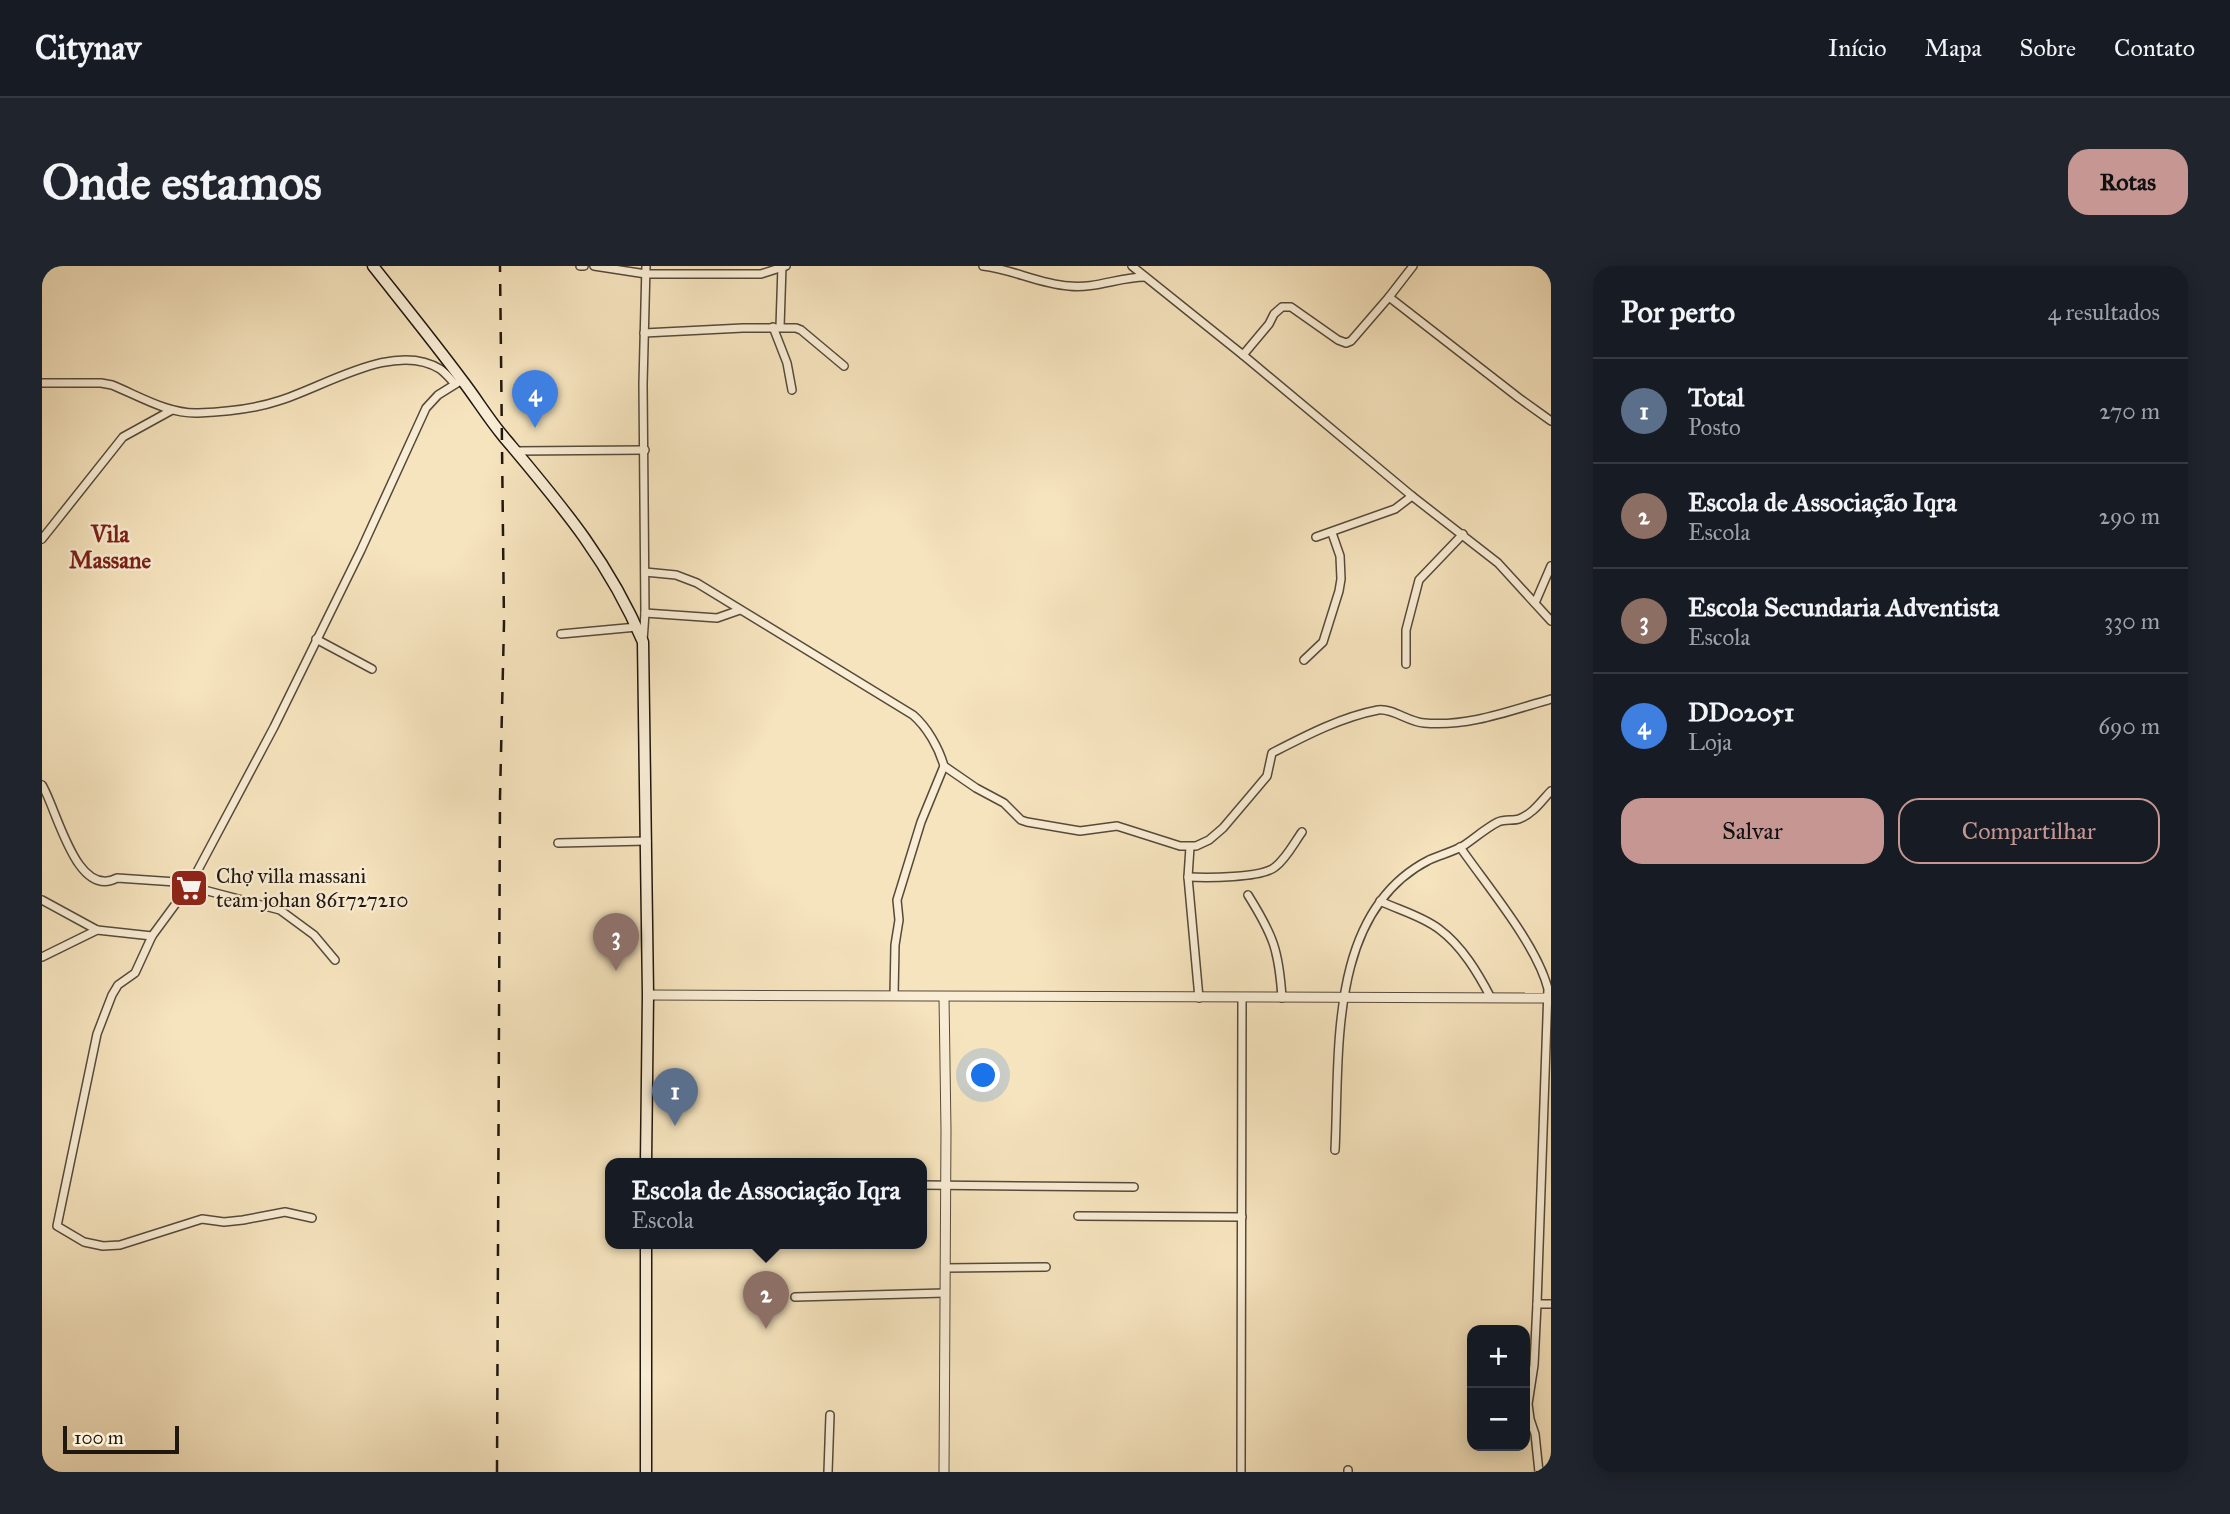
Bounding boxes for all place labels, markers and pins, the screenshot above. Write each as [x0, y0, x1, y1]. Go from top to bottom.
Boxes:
pin: 4 [512, 370, 558, 428]
place label: Chợ villa massani team johan 861727210 [216, 863, 409, 913]
supermarket icon: Chợ villa massani team johan 861727210 [168, 867, 210, 909]
pin: 3 [593, 913, 639, 971]
pin: 1 [652, 1068, 698, 1126]
pin: 2 [743, 1271, 789, 1329]

